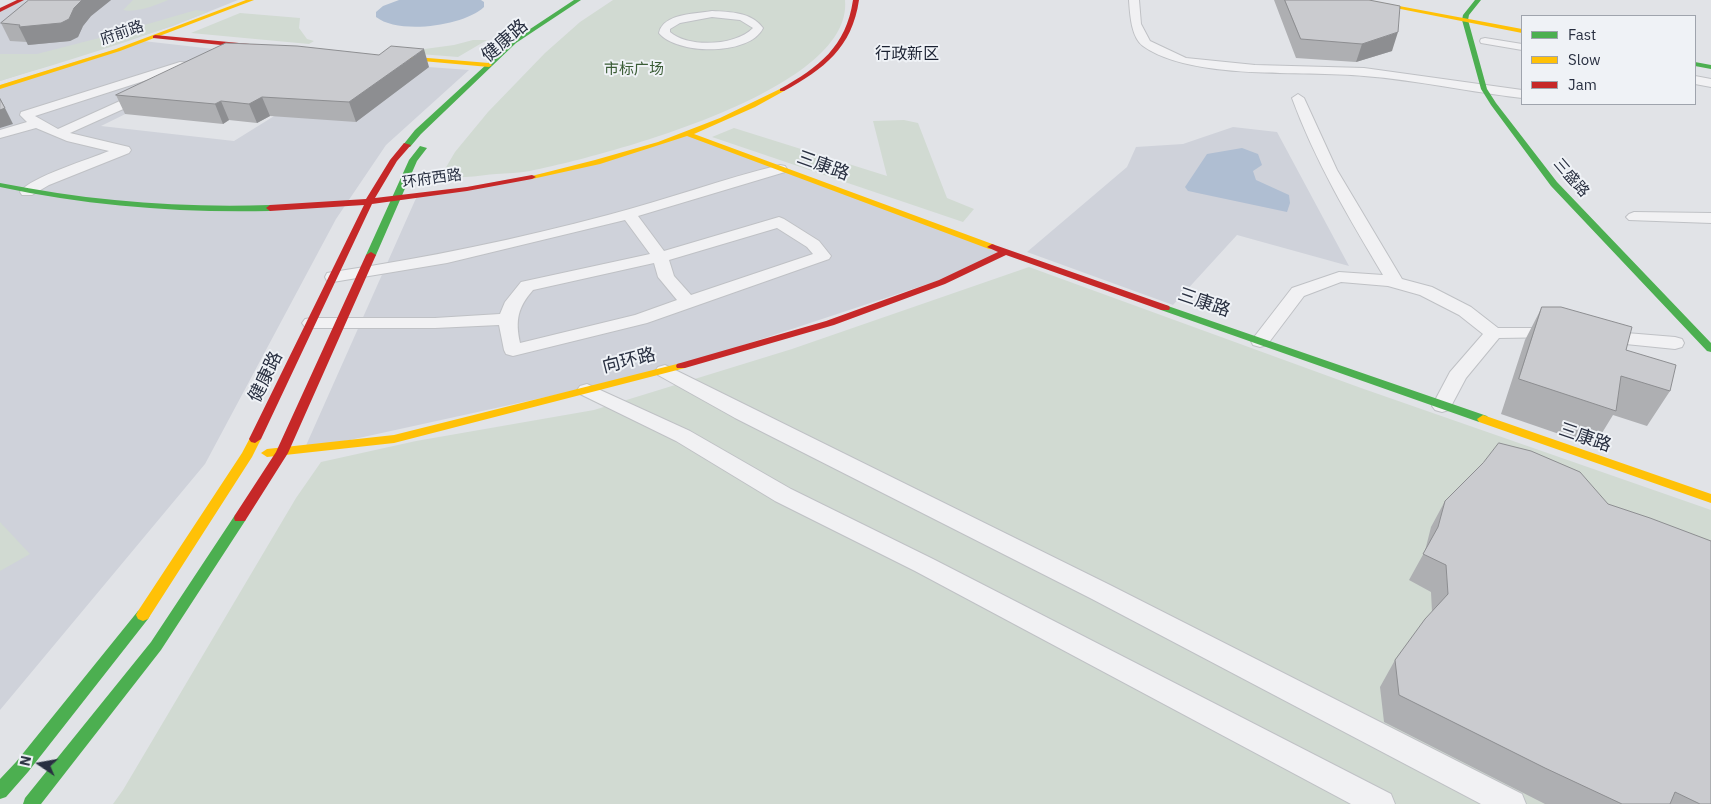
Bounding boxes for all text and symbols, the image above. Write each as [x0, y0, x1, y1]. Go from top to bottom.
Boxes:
street label: 健康路 [478, 15, 532, 67]
legend [1521, 15, 1696, 105]
street label: 府前路 [98, 17, 146, 49]
text: Fast [1568, 25, 1596, 44]
district label: 行政新区 [875, 44, 939, 64]
text: Slow [1568, 50, 1601, 69]
park label: 市标广场 [604, 61, 664, 79]
text: Jam [1568, 75, 1597, 94]
street label: 三康路 [794, 147, 852, 185]
street label: 三盛路 [1549, 155, 1593, 201]
street label: 环府西路 [401, 166, 463, 192]
street label: 三康路 [1175, 284, 1233, 322]
street label: 向环路 [600, 344, 658, 378]
street label: 健康路 [244, 348, 288, 406]
street label: 三康路 [1556, 419, 1614, 457]
north arrow [15, 739, 65, 789]
text: N [15, 754, 35, 768]

